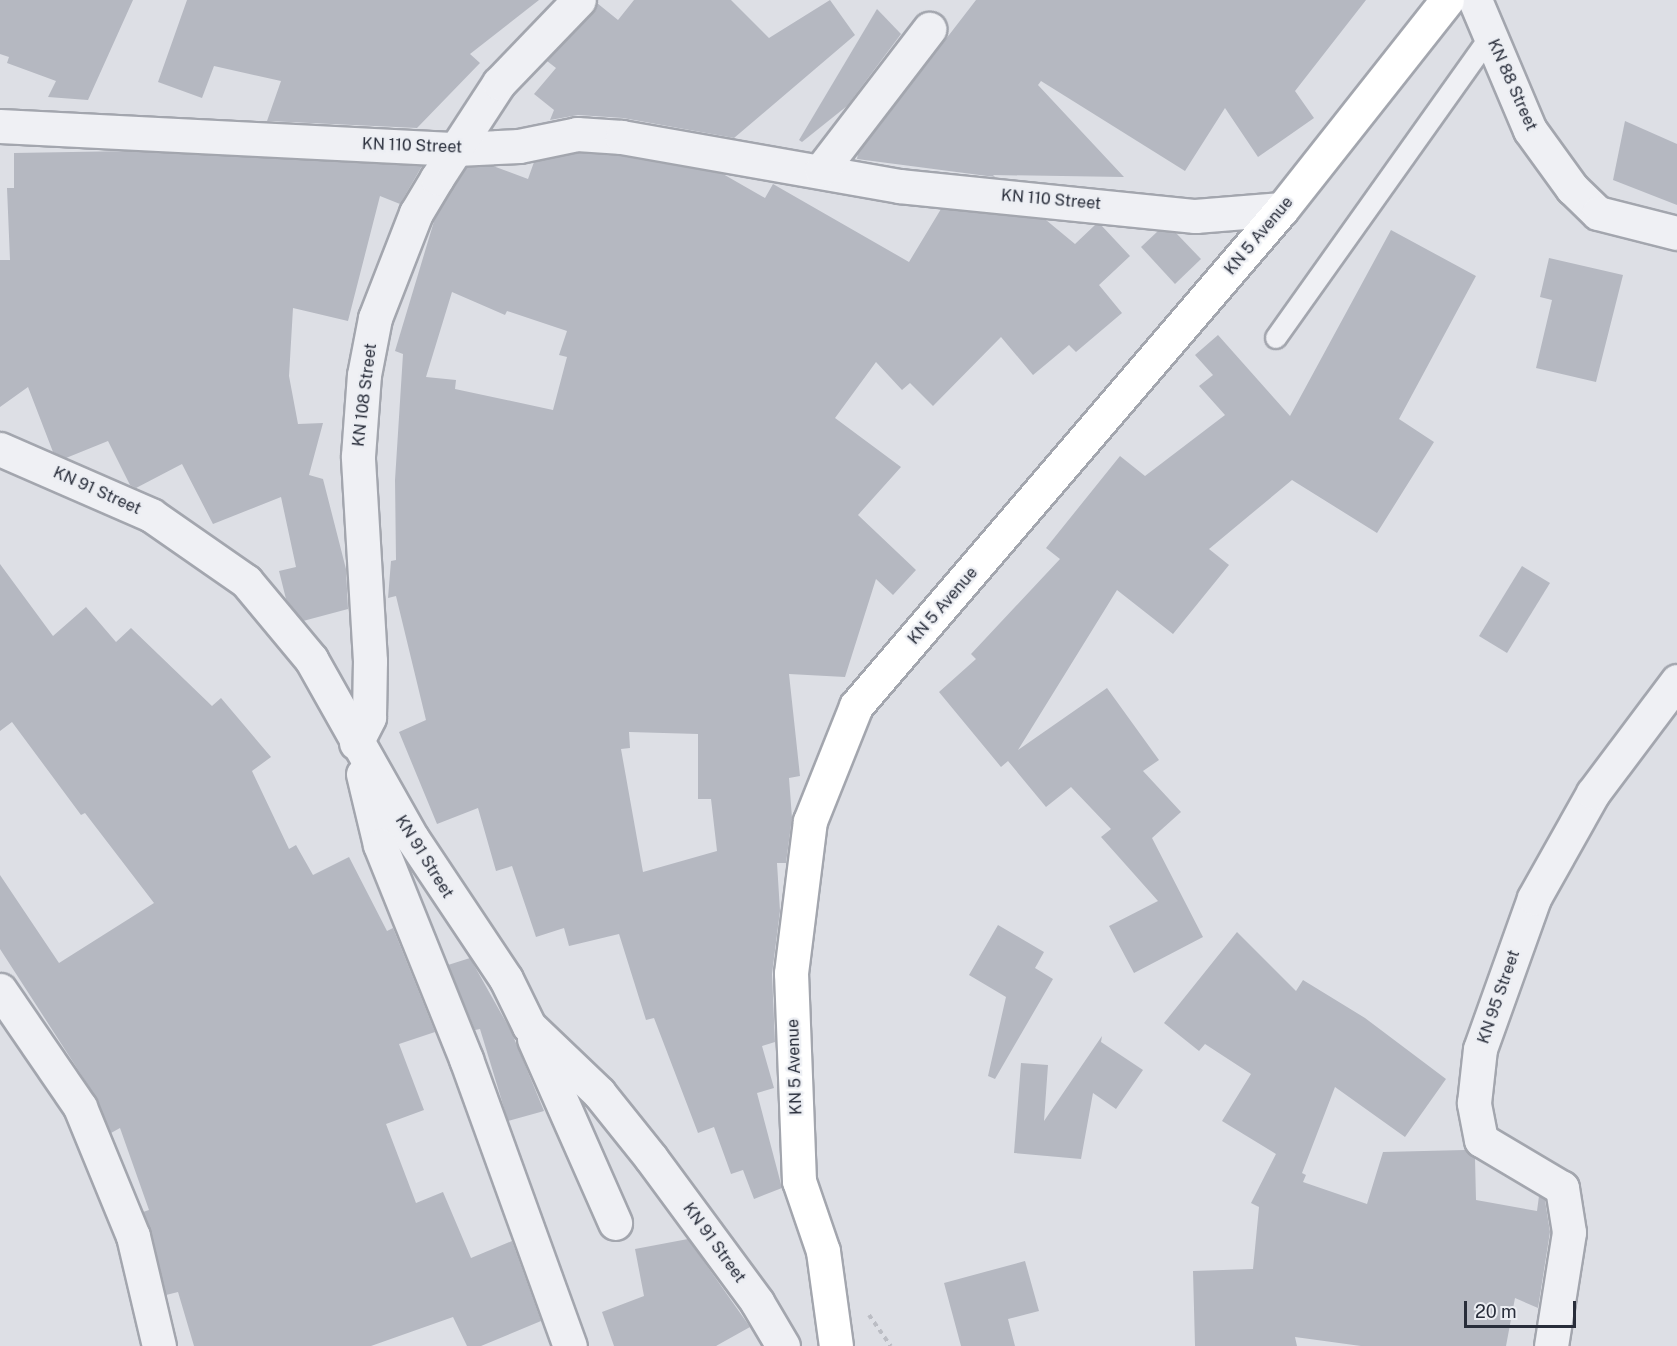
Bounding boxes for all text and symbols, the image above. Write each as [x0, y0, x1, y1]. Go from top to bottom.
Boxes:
street label: KN 88 Street [1483, 36, 1541, 134]
street label: KN 110 Street [362, 135, 462, 157]
street label: KN 110 Street [1000, 186, 1102, 214]
street label: KN 5 Avenue [1221, 193, 1297, 279]
street label: KN 108 Street [349, 342, 381, 448]
street label: KN 91 Street [50, 463, 144, 519]
street label: KN 5 Avenue [904, 563, 982, 649]
street label: KN 91 Street [391, 812, 457, 902]
street label: KN 95 Street [1474, 948, 1524, 1046]
street label: KN 5 Avenue [784, 1019, 806, 1115]
street label: KN 91 Street [679, 1199, 749, 1287]
scale bar [1467, 1289, 1580, 1327]
text: 20 m [1475, 1301, 1517, 1322]

